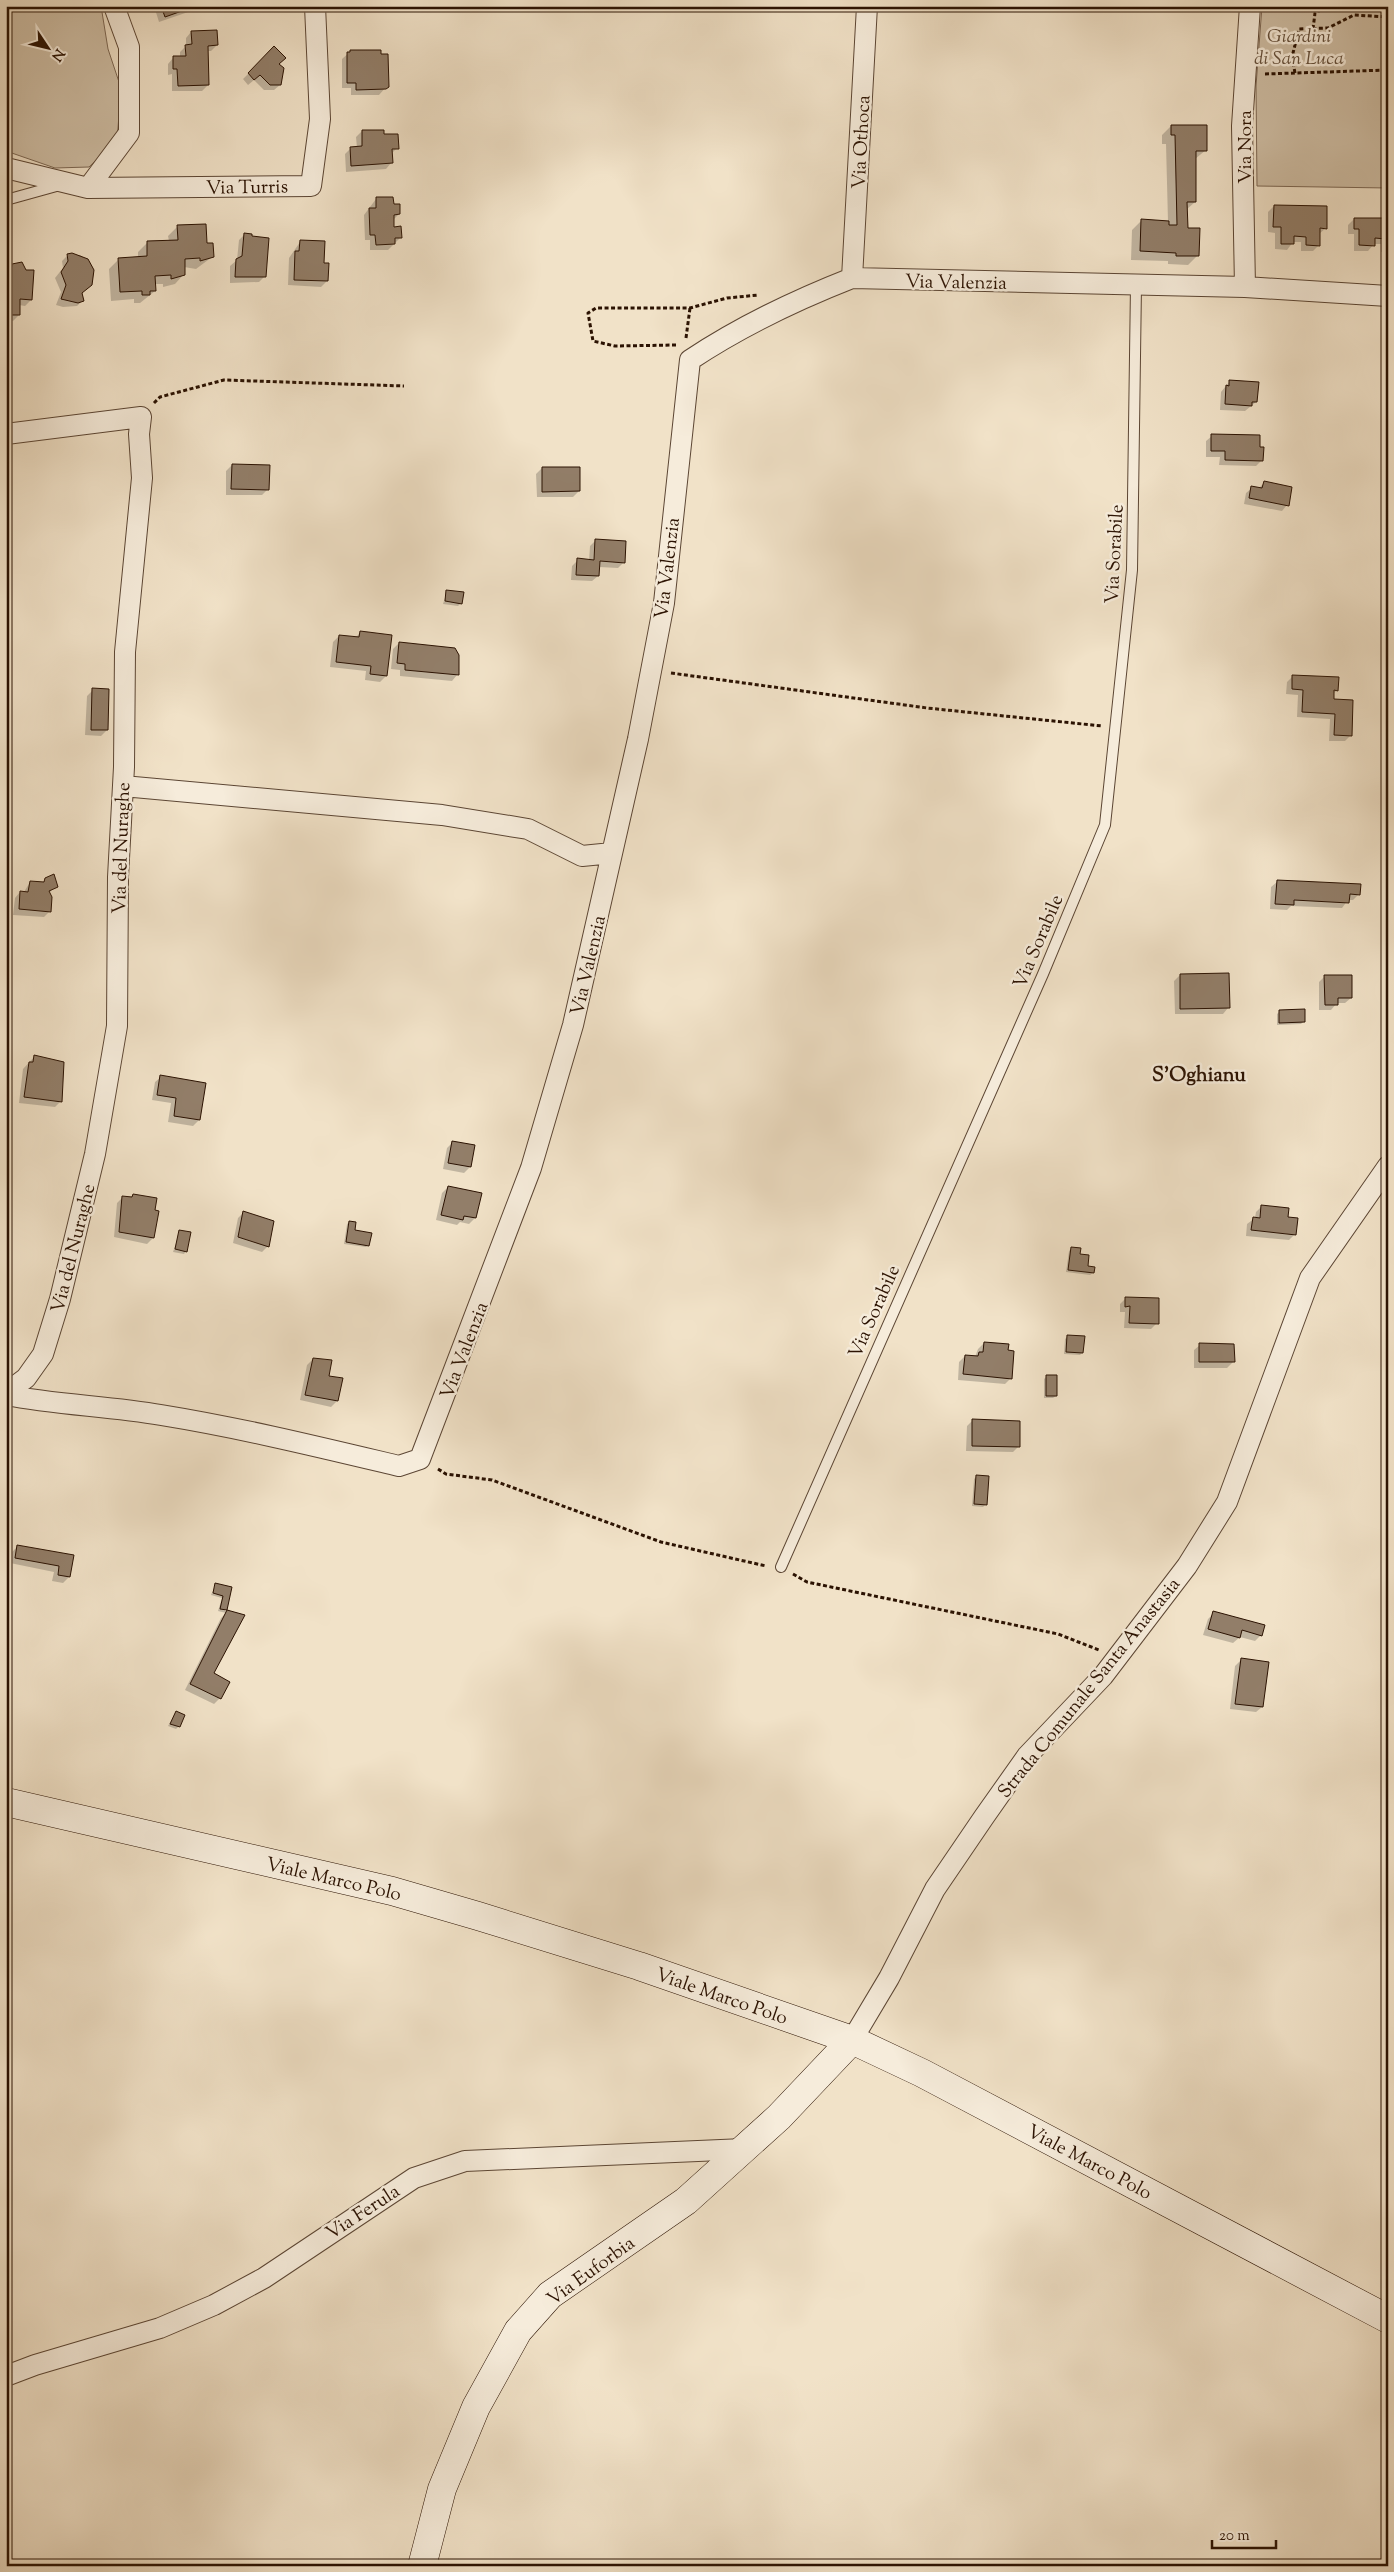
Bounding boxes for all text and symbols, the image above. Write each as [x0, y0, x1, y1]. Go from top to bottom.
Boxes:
north arrow [22, 22, 72, 72]
park label: Giardini di San Luca [1254, 24, 1344, 73]
text: N [46, 44, 68, 65]
street label: Via Othoca [847, 94, 878, 190]
street label: Via Nora [1233, 110, 1260, 184]
street label: Via Turris [206, 174, 288, 203]
street label: Via Valenzia [905, 269, 1007, 298]
street label: Via Sorabile [1099, 504, 1132, 605]
street label: Via Valenzia [649, 516, 688, 621]
street label: Via del Nuraghe [107, 782, 138, 914]
street label: Via Sorabile [1007, 891, 1071, 993]
street label: Via Valenzia [565, 913, 614, 1018]
district label: S'Oghianu [1152, 1062, 1246, 1091]
street label: Via del Nuraghe [45, 1181, 103, 1316]
street label: Via Sorabile [843, 1261, 908, 1363]
street label: Via Valenzia [434, 1298, 496, 1403]
street label: Strada Comunale Santa Anastasia [992, 1572, 1188, 1805]
street label: Viale Marco Polo [263, 1852, 404, 1909]
street label: Viale Marco Polo [651, 1962, 791, 2033]
street label: Viale Marco Polo [1021, 2119, 1156, 2208]
street label: Via Ferula [321, 2179, 406, 2247]
street label: Via Euforbia [542, 2231, 641, 2313]
scale bar [1212, 2517, 1275, 2549]
text: 20 m [1219, 2526, 1250, 2547]

